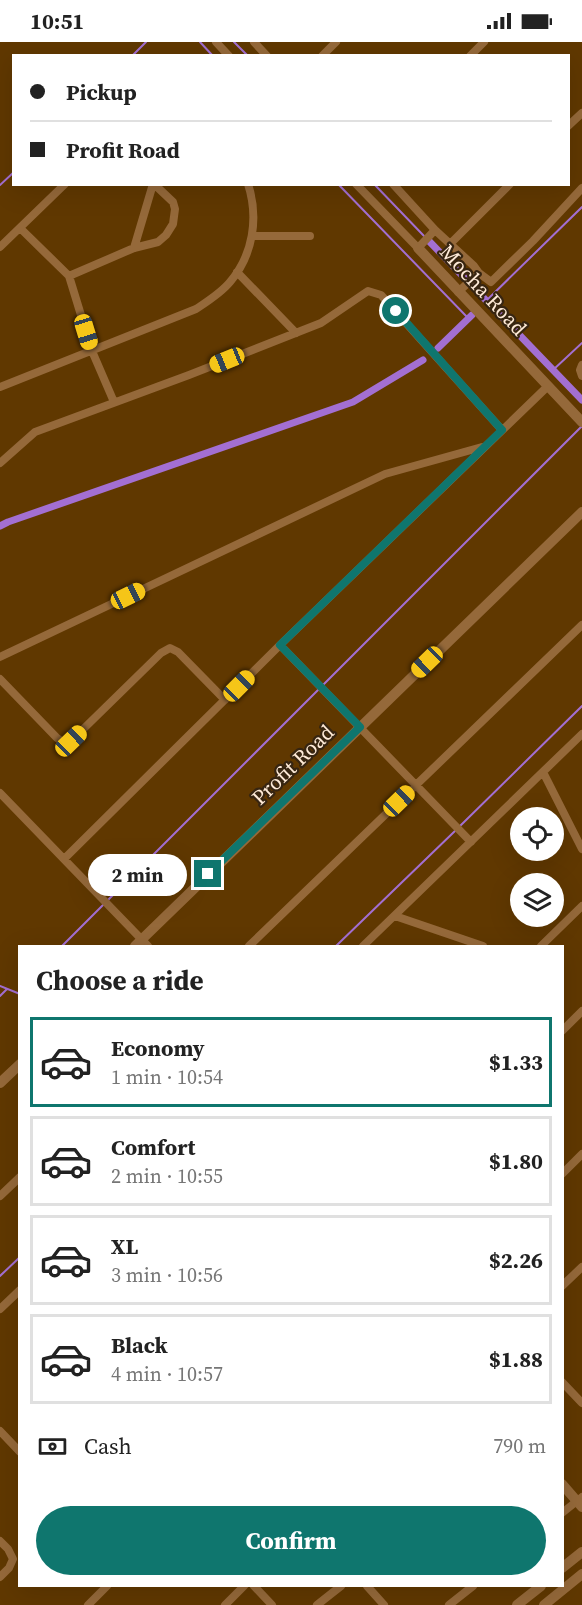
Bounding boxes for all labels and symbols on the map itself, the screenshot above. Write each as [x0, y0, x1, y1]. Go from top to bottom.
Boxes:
street label: Mocha Road [433, 237, 534, 342]
route start [382, 297, 409, 324]
car [72, 312, 100, 352]
car [207, 345, 247, 375]
car [108, 580, 148, 612]
car [408, 643, 446, 681]
car [220, 667, 258, 705]
street label: Profit Road [245, 718, 340, 811]
car [52, 722, 90, 760]
car [380, 782, 418, 820]
callout: 2 min [88, 853, 187, 895]
route end [194, 860, 221, 887]

